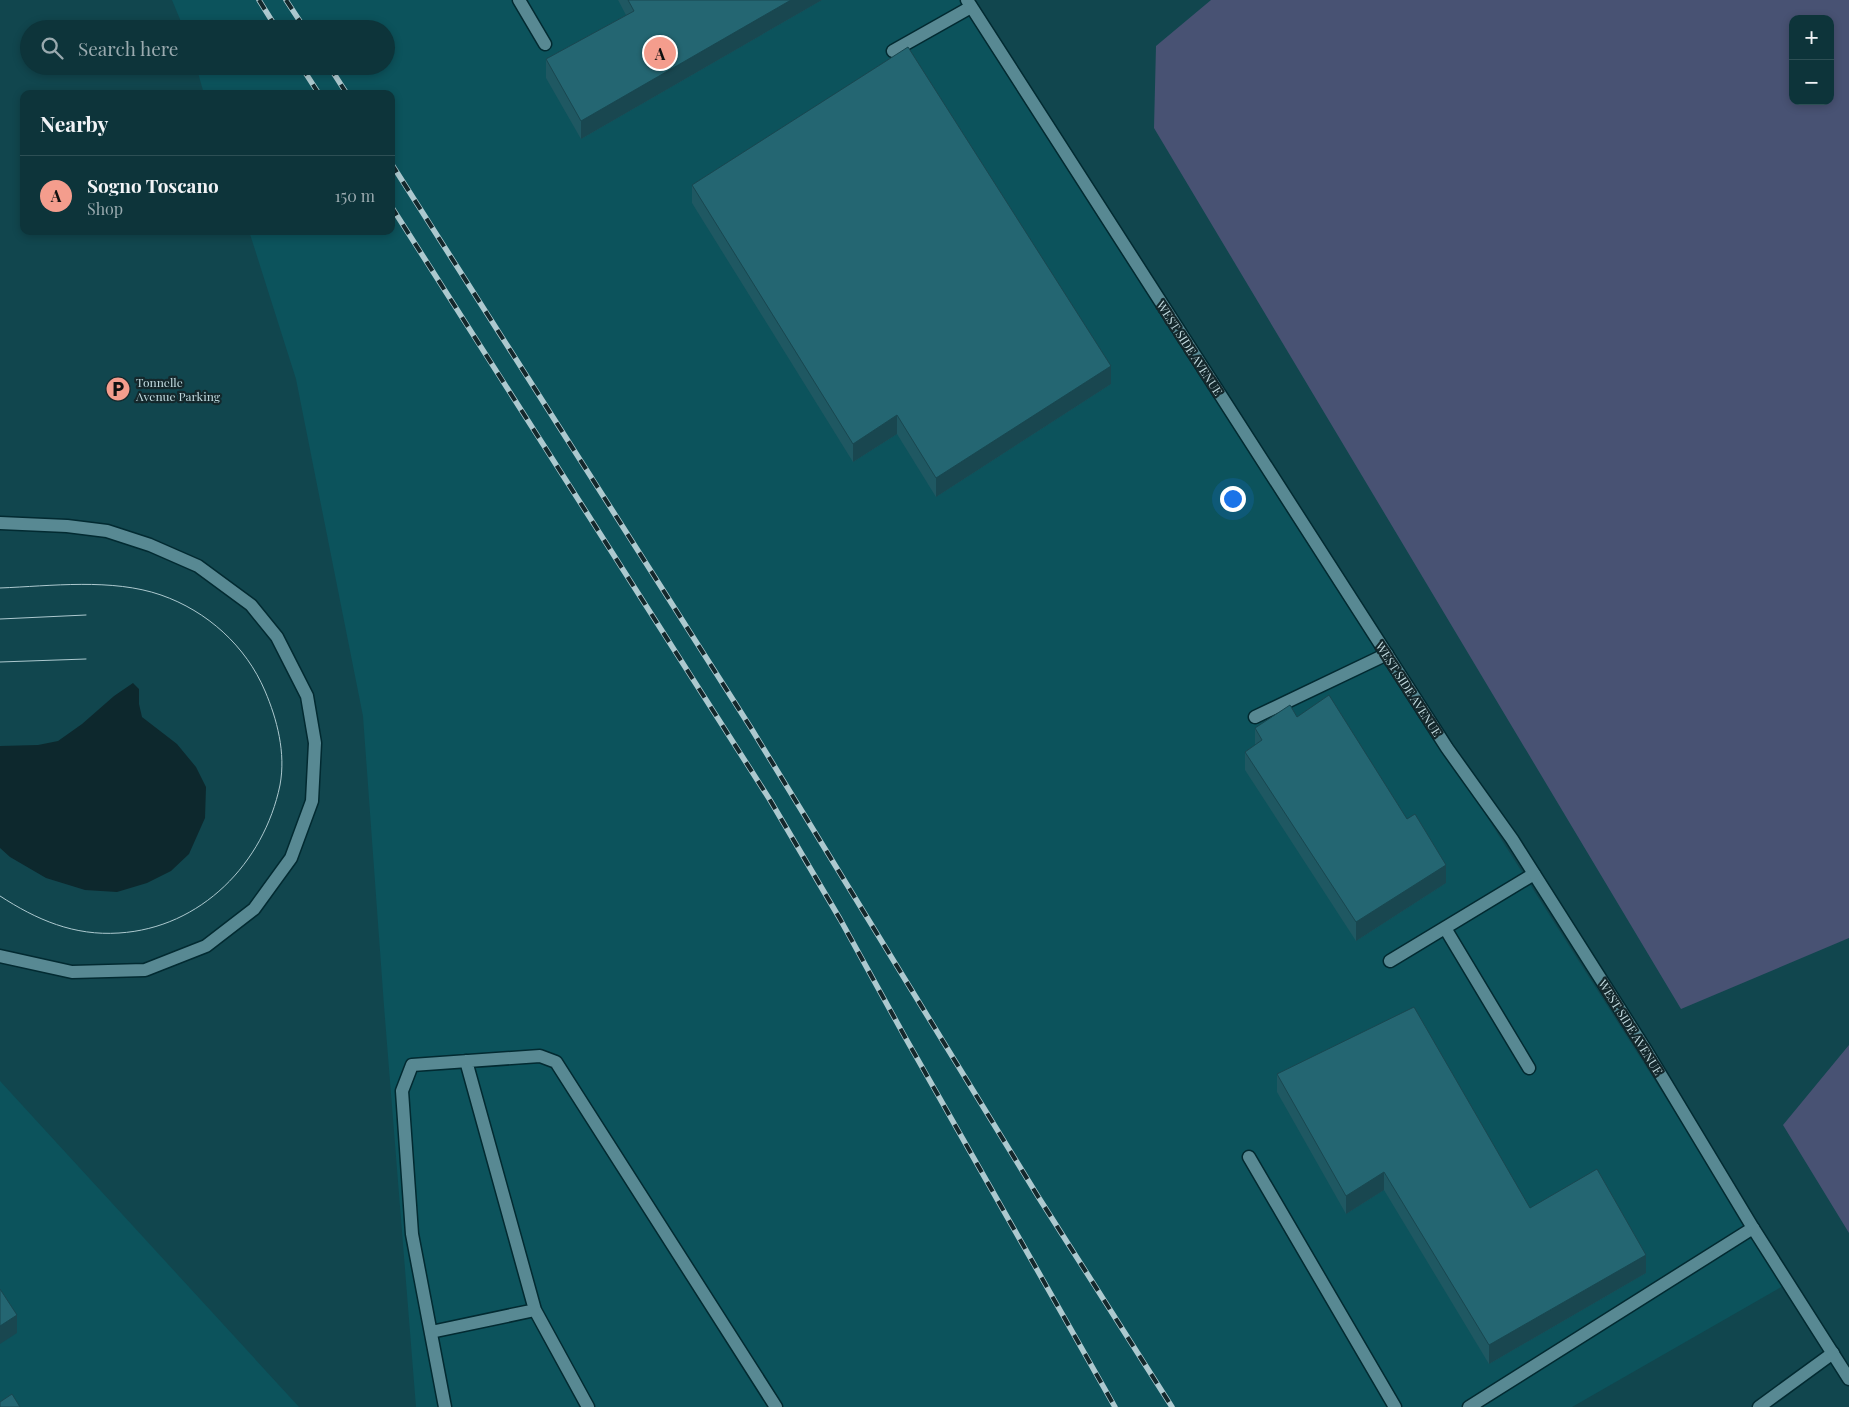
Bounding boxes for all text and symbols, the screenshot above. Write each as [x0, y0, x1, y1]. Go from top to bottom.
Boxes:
map controls [1789, 15, 1834, 105]
button: + [1789, 15, 1834, 60]
search box [20, 20, 395, 75]
icon: search [38, 34, 66, 62]
pin: A [644, 34, 676, 72]
text: Search here [78, 35, 178, 61]
button: − [1789, 60, 1834, 105]
text: Nearby [40, 109, 109, 137]
text: Sogno Toscano [87, 172, 219, 198]
text: A [51, 185, 61, 206]
text: 150 m [335, 185, 375, 206]
text: Shop [87, 198, 123, 219]
street label: WEST SIDE AVENUE [1153, 297, 1227, 398]
place label: Tonnelle Avenue Parking [135, 374, 221, 404]
parking icon: Tonnelle Avenue Parking [105, 376, 131, 402]
your location [1220, 486, 1246, 512]
street label: WEST SIDE AVENUE [1372, 638, 1446, 739]
street label: WEST SIDE AVENUE [1595, 975, 1667, 1078]

